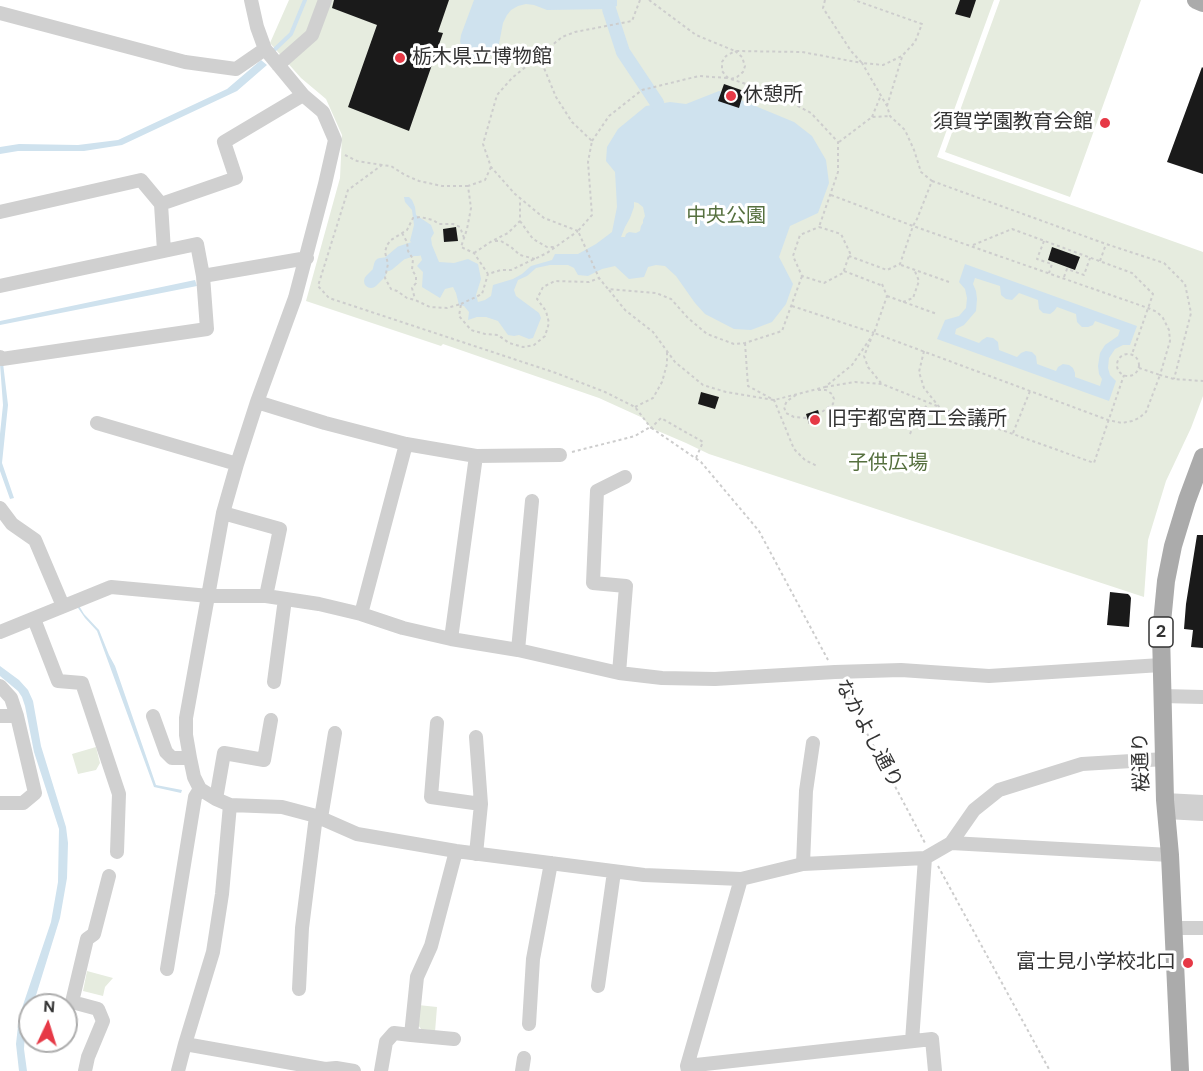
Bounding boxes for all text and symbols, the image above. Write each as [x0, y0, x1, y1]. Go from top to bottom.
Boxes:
place label: 栃木県立博物館 [412, 46, 552, 70]
marker: 栃木県立博物館 [393, 51, 407, 65]
place label: 休憩所 [743, 84, 803, 108]
marker: 休憩所 [724, 89, 738, 103]
place label: 須賀学園教育会館 [933, 111, 1093, 135]
marker: 須賀学園教育会館 [1098, 116, 1112, 130]
park label: 中央公園 [686, 205, 766, 229]
place label: 旧宇都宮商工会議所 [827, 408, 1007, 432]
marker: 旧宇都宮商工会議所 [808, 413, 822, 427]
park label: 子供広場 [848, 452, 928, 476]
road number: 2 [1149, 617, 1173, 647]
street label: なかよし通り [829, 675, 907, 793]
street label: 桜通り [1129, 732, 1155, 792]
place label: 富士見小学校北口 [1016, 951, 1176, 975]
marker: 富士見小学校北口 [1181, 956, 1195, 970]
north arrow [18, 993, 78, 1053]
text: N [43, 996, 56, 1017]

